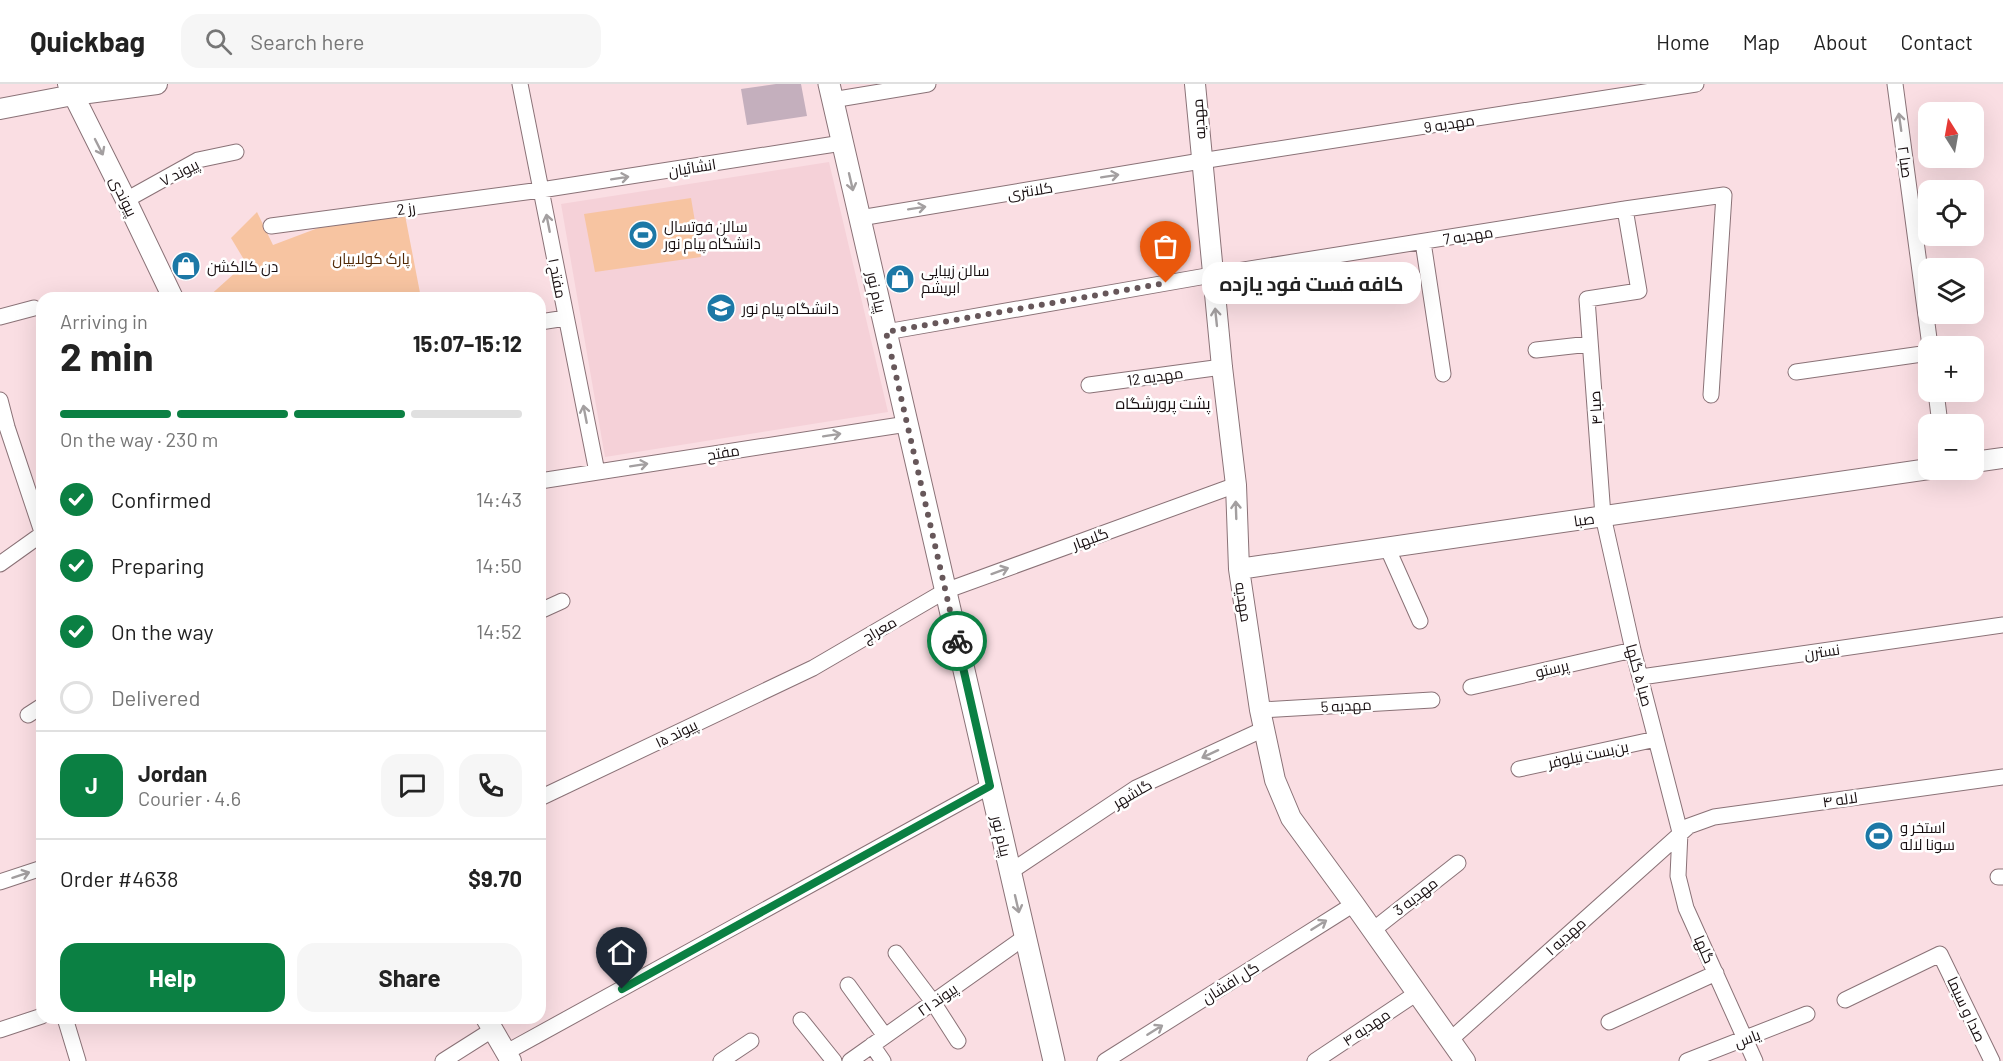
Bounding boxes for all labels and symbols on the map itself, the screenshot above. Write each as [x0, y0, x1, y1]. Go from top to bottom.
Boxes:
street label: مهدیه [1188, 98, 1210, 140]
north arrow [1918, 102, 1984, 168]
street label: مهدیه 9 [1422, 110, 1476, 138]
one-way arrow [1895, 113, 1906, 132]
one-way arrow [94, 138, 106, 156]
street label: صبا ۲ [1895, 145, 1917, 179]
street label: انشائیان [667, 154, 718, 182]
street label: پیوند ۷ [156, 155, 202, 191]
one-way arrow [1099, 171, 1119, 182]
one-way arrow [609, 172, 629, 183]
one-way arrow [846, 172, 858, 191]
street label: پیوندی [105, 173, 141, 220]
street label: کلانتری [1006, 178, 1054, 204]
street label: رز 2 [395, 198, 417, 219]
one-way arrow [907, 203, 927, 214]
one-way arrow [542, 214, 553, 233]
place label: سالن فوتسال دانشگاه پیام نور [663, 217, 761, 254]
sports icon: سالن فوتسال دانشگاه پیام نور [627, 219, 659, 251]
pin [1140, 221, 1191, 283]
street label: مهدیه 7 [1442, 222, 1495, 250]
park label: پارک کولاییان [332, 249, 410, 269]
shop icon: دن کالکشن [170, 250, 202, 282]
street label: مفتح ۱ [542, 256, 571, 300]
place label: دن کالکشن [207, 257, 278, 277]
place label: سالن زیبایی ابریشم [921, 261, 990, 298]
callout: کافه فست فود یازده [1202, 262, 1421, 304]
shop icon: سالن زیبایی ابریشم [884, 263, 916, 295]
street label: پیام نور [861, 269, 890, 315]
school or university icon: دانشگاه پیام نور [705, 292, 737, 324]
place label: دانشگاه پیام نور [741, 299, 839, 319]
one-way arrow [1211, 307, 1222, 327]
street label: مهدیه 12 [1126, 363, 1185, 391]
street label: صبا ۴ [1585, 390, 1605, 426]
district label: پشت پرورشگاه [1116, 393, 1211, 415]
one-way arrow [579, 405, 590, 425]
one-way arrow [822, 430, 841, 441]
street label: مفتح [705, 441, 741, 466]
one-way arrow [629, 460, 649, 471]
one-way arrow [1231, 501, 1242, 521]
street label: صبا [1572, 509, 1596, 529]
street label: گلبهار [1068, 523, 1111, 555]
one-way arrow [990, 564, 1009, 575]
street label: مهدیه [1230, 581, 1256, 624]
courier [927, 611, 987, 671]
street label: معراج [859, 612, 901, 648]
street label: نسترن [1803, 640, 1841, 664]
street label: صبا ۵ گلها [1621, 642, 1657, 709]
street label: پرستو [1533, 655, 1571, 683]
street label: مهدیه 5 [1320, 695, 1372, 717]
street label: پیوند ۱۵ [652, 715, 701, 753]
street label: بن‌بست نیلوفر [1545, 737, 1630, 773]
one-way arrow [1202, 748, 1220, 760]
street label: گلشهر [1108, 775, 1156, 814]
street label: لاله ۴ [1821, 788, 1859, 810]
street label: پیام نور [986, 813, 1015, 859]
place label: استخر و سونا لاله [1900, 818, 1955, 854]
sports icon: استخر و سونا لاله [1863, 820, 1895, 852]
one-way arrow [11, 869, 30, 880]
street label: مهدیه 3 [1389, 873, 1442, 920]
one-way arrow [1012, 894, 1024, 913]
street label: مهدیه ۱ [1541, 913, 1590, 960]
one-way arrow [1311, 919, 1328, 932]
pin [596, 927, 647, 989]
street label: گلها [1689, 932, 1719, 967]
street label: گل افشان [1198, 957, 1263, 1008]
street label: صدا و سیما [1943, 974, 1990, 1045]
street label: پیوند ۲۱ [914, 979, 962, 1021]
street label: مهدیه ۴ [1339, 1005, 1394, 1051]
one-way arrow [1146, 1023, 1163, 1035]
street label: یاس [1731, 1025, 1763, 1053]

